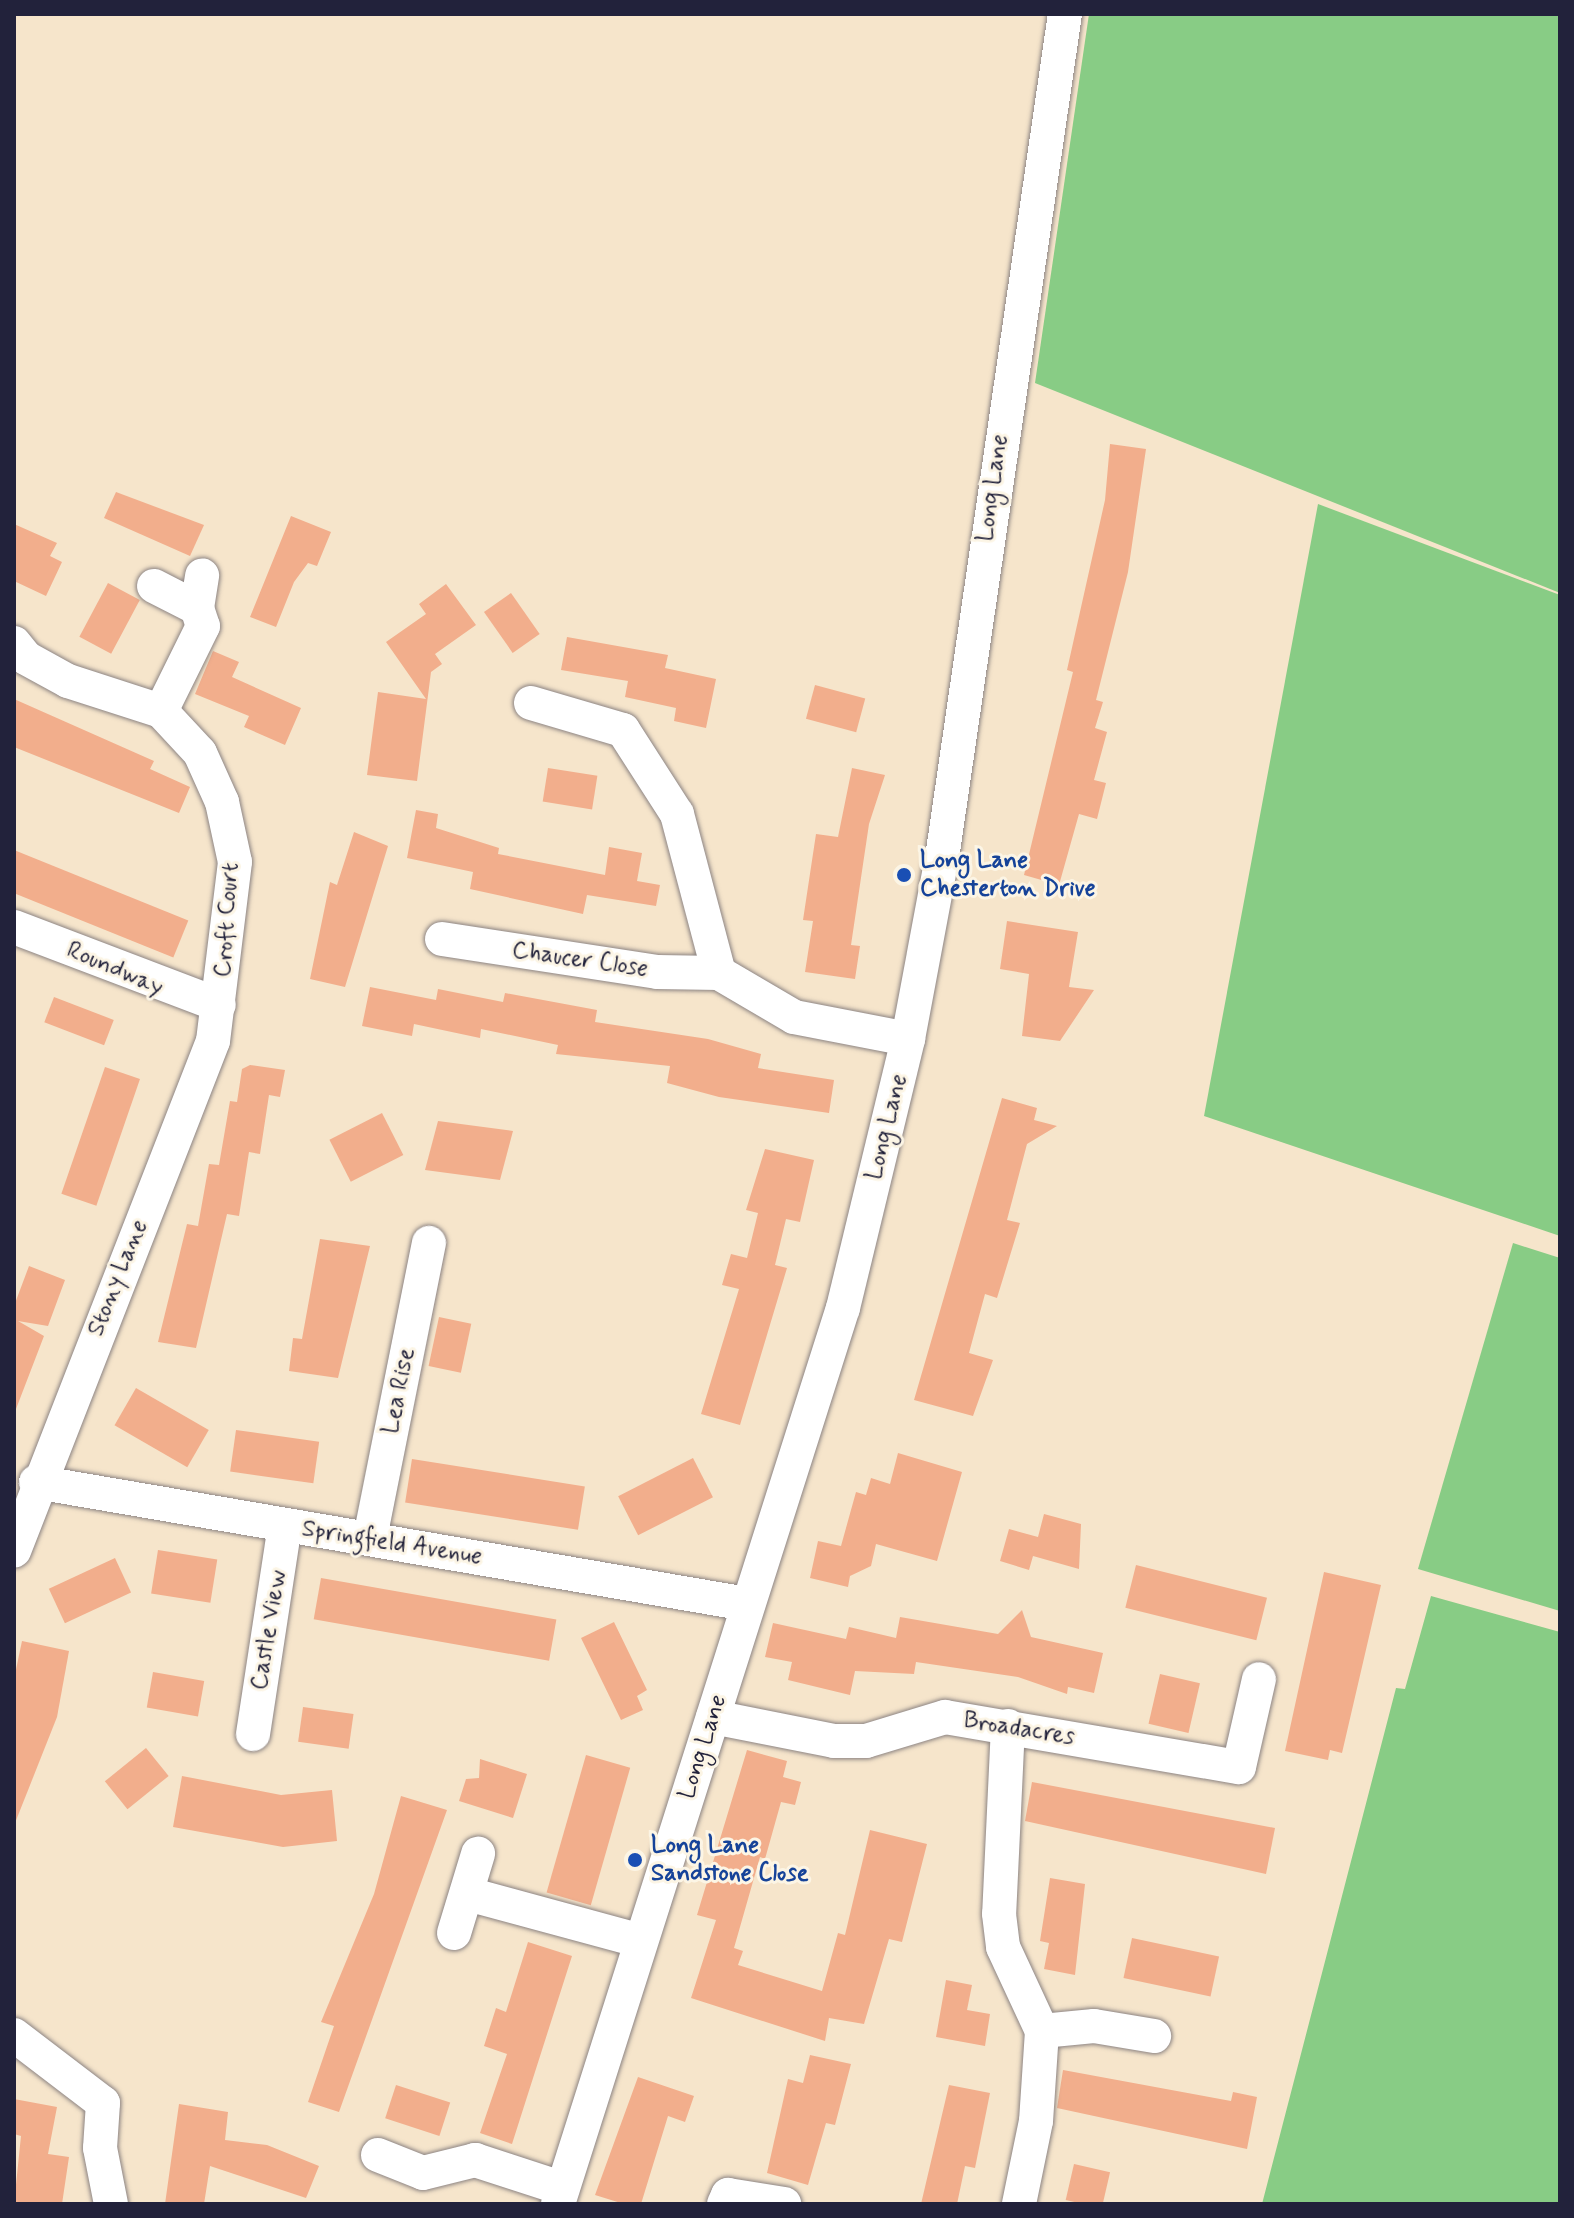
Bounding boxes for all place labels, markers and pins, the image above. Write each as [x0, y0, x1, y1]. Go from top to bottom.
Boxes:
place label: Long Lane Chesterton Drive [920, 847, 1095, 903]
marker: Long Lane Chesterton Drive [895, 866, 913, 884]
place label: Long Lane Sandstone Close [651, 1832, 812, 1888]
marker: Long Lane Sandstone Close [626, 1851, 644, 1869]

